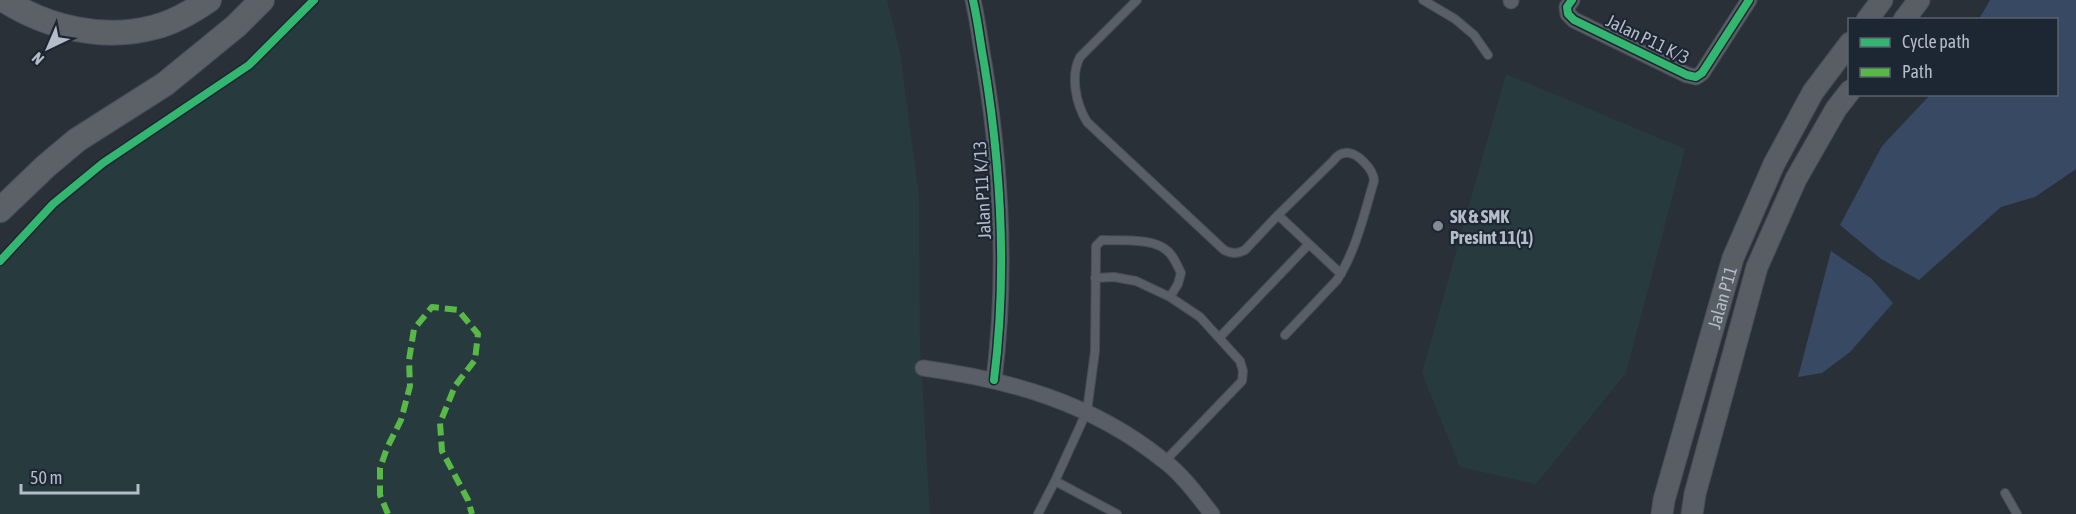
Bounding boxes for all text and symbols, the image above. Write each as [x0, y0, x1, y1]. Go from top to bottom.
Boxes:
street label: Jalan P11 K/3 [1603, 10, 1693, 68]
north arrow [18, 18, 78, 78]
legend [1848, 18, 2058, 96]
text: Cycle path [1902, 31, 1970, 52]
text: N [28, 49, 47, 69]
text: Path [1902, 61, 1933, 82]
street label: Jalan P11 K/13 [969, 140, 995, 240]
place label: SK & SMK Presint 11(1) [1450, 206, 1533, 248]
marker: SK & SMK Presint 11(1) [1431, 219, 1445, 233]
street label: Jalan P11 [1703, 263, 1741, 331]
scale bar [21, 457, 138, 495]
text: 50 m [30, 467, 62, 488]

